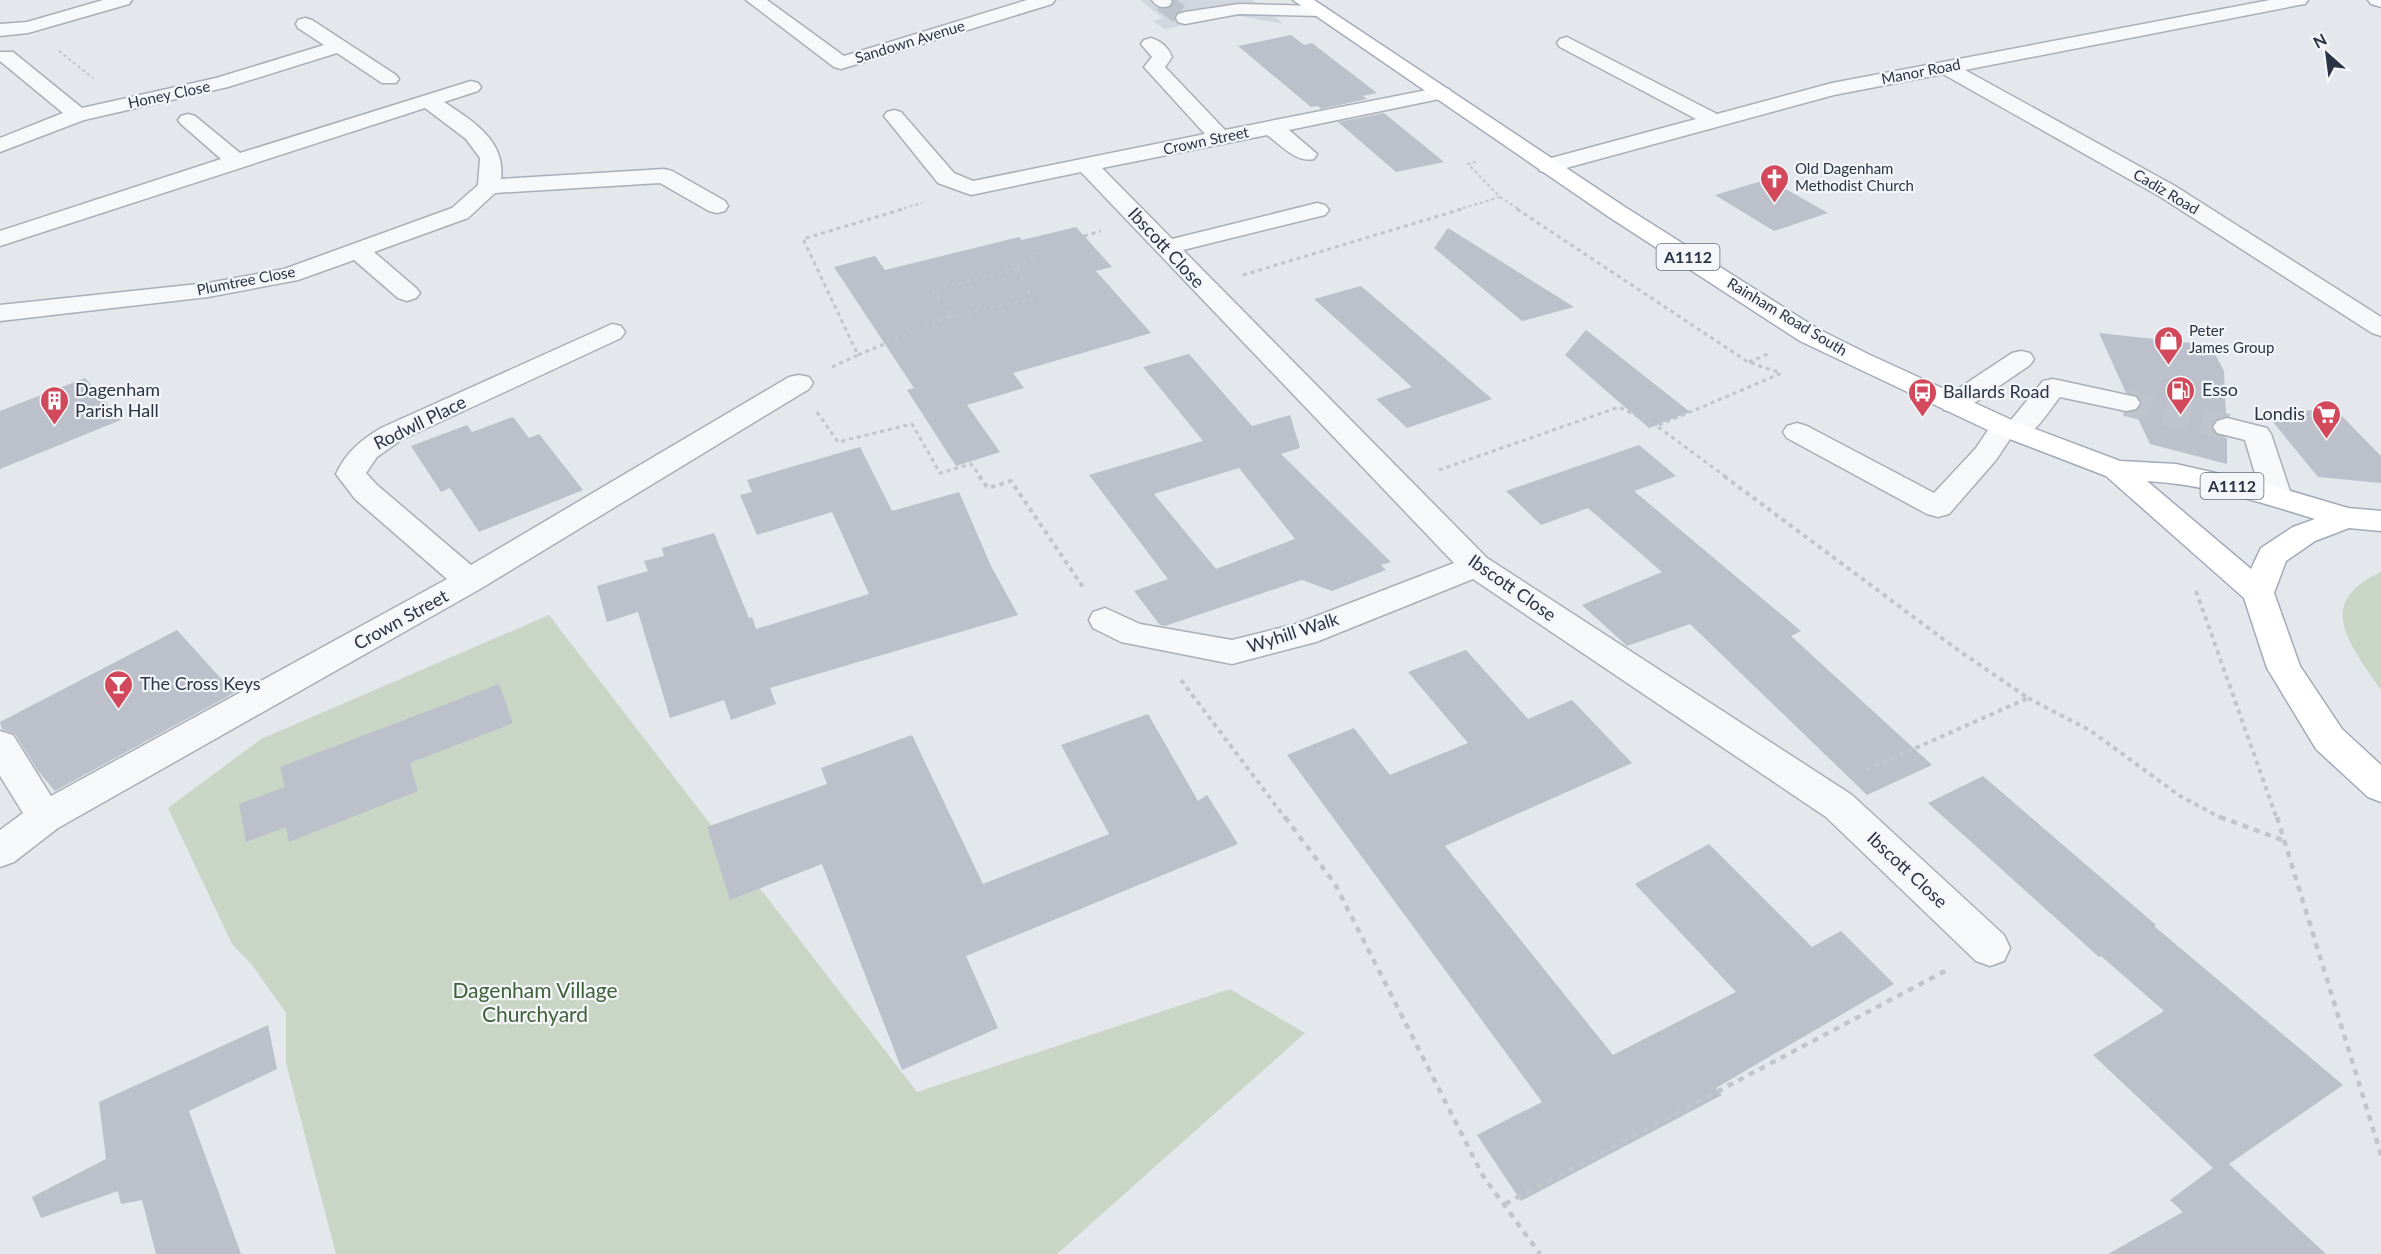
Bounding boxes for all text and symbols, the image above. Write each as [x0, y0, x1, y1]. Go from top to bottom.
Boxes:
street label: Sandown Avenue [853, 16, 967, 66]
north arrow [2297, 24, 2357, 84]
text: N [2310, 29, 2330, 52]
street label: Manor Road [1880, 55, 1962, 88]
street label: Honey Close [126, 77, 212, 112]
street label: Crown Street [1161, 122, 1251, 158]
place label: Old Dagenham Methodist Church [1795, 159, 1914, 194]
church icon: Old Dagenham Methodist Church [1758, 162, 1790, 204]
street label: Cadiz Road [2130, 165, 2203, 218]
street label: Ibscott Close [1124, 203, 1210, 292]
road number: A1112 [1656, 244, 1720, 270]
street label: Plumtree Close [195, 262, 297, 298]
street label: Rainham Road South [1724, 273, 1851, 359]
place label: Peter James Group [2189, 321, 2274, 356]
shop icon: Peter James Group [2152, 324, 2184, 366]
fuel station icon: Esso [2165, 374, 2197, 416]
bus stop icon: Ballards Road [1906, 376, 1938, 418]
place label: Dagenham Parish Hall [75, 378, 160, 421]
place label: Esso [2202, 378, 2238, 400]
place label: Ballards Road [1943, 380, 2050, 402]
building icon: Dagenham Parish Hall [38, 384, 70, 426]
street label: Rodwll Place [370, 390, 469, 454]
supermarket icon: Londis [2310, 398, 2342, 440]
place label: Londis [2254, 402, 2305, 424]
road number: A1112 [2200, 473, 2264, 499]
street label: Ibscott Close [1465, 549, 1561, 625]
street label: Crown Street [350, 584, 452, 654]
street label: Wyhill Walk [1244, 607, 1342, 657]
bar icon: The Cross Keys [103, 668, 135, 710]
place label: The Cross Keys [140, 672, 261, 694]
street label: Ibscott Close [1863, 826, 1952, 912]
park label: Dagenham Village Churchyard [452, 977, 618, 1026]

